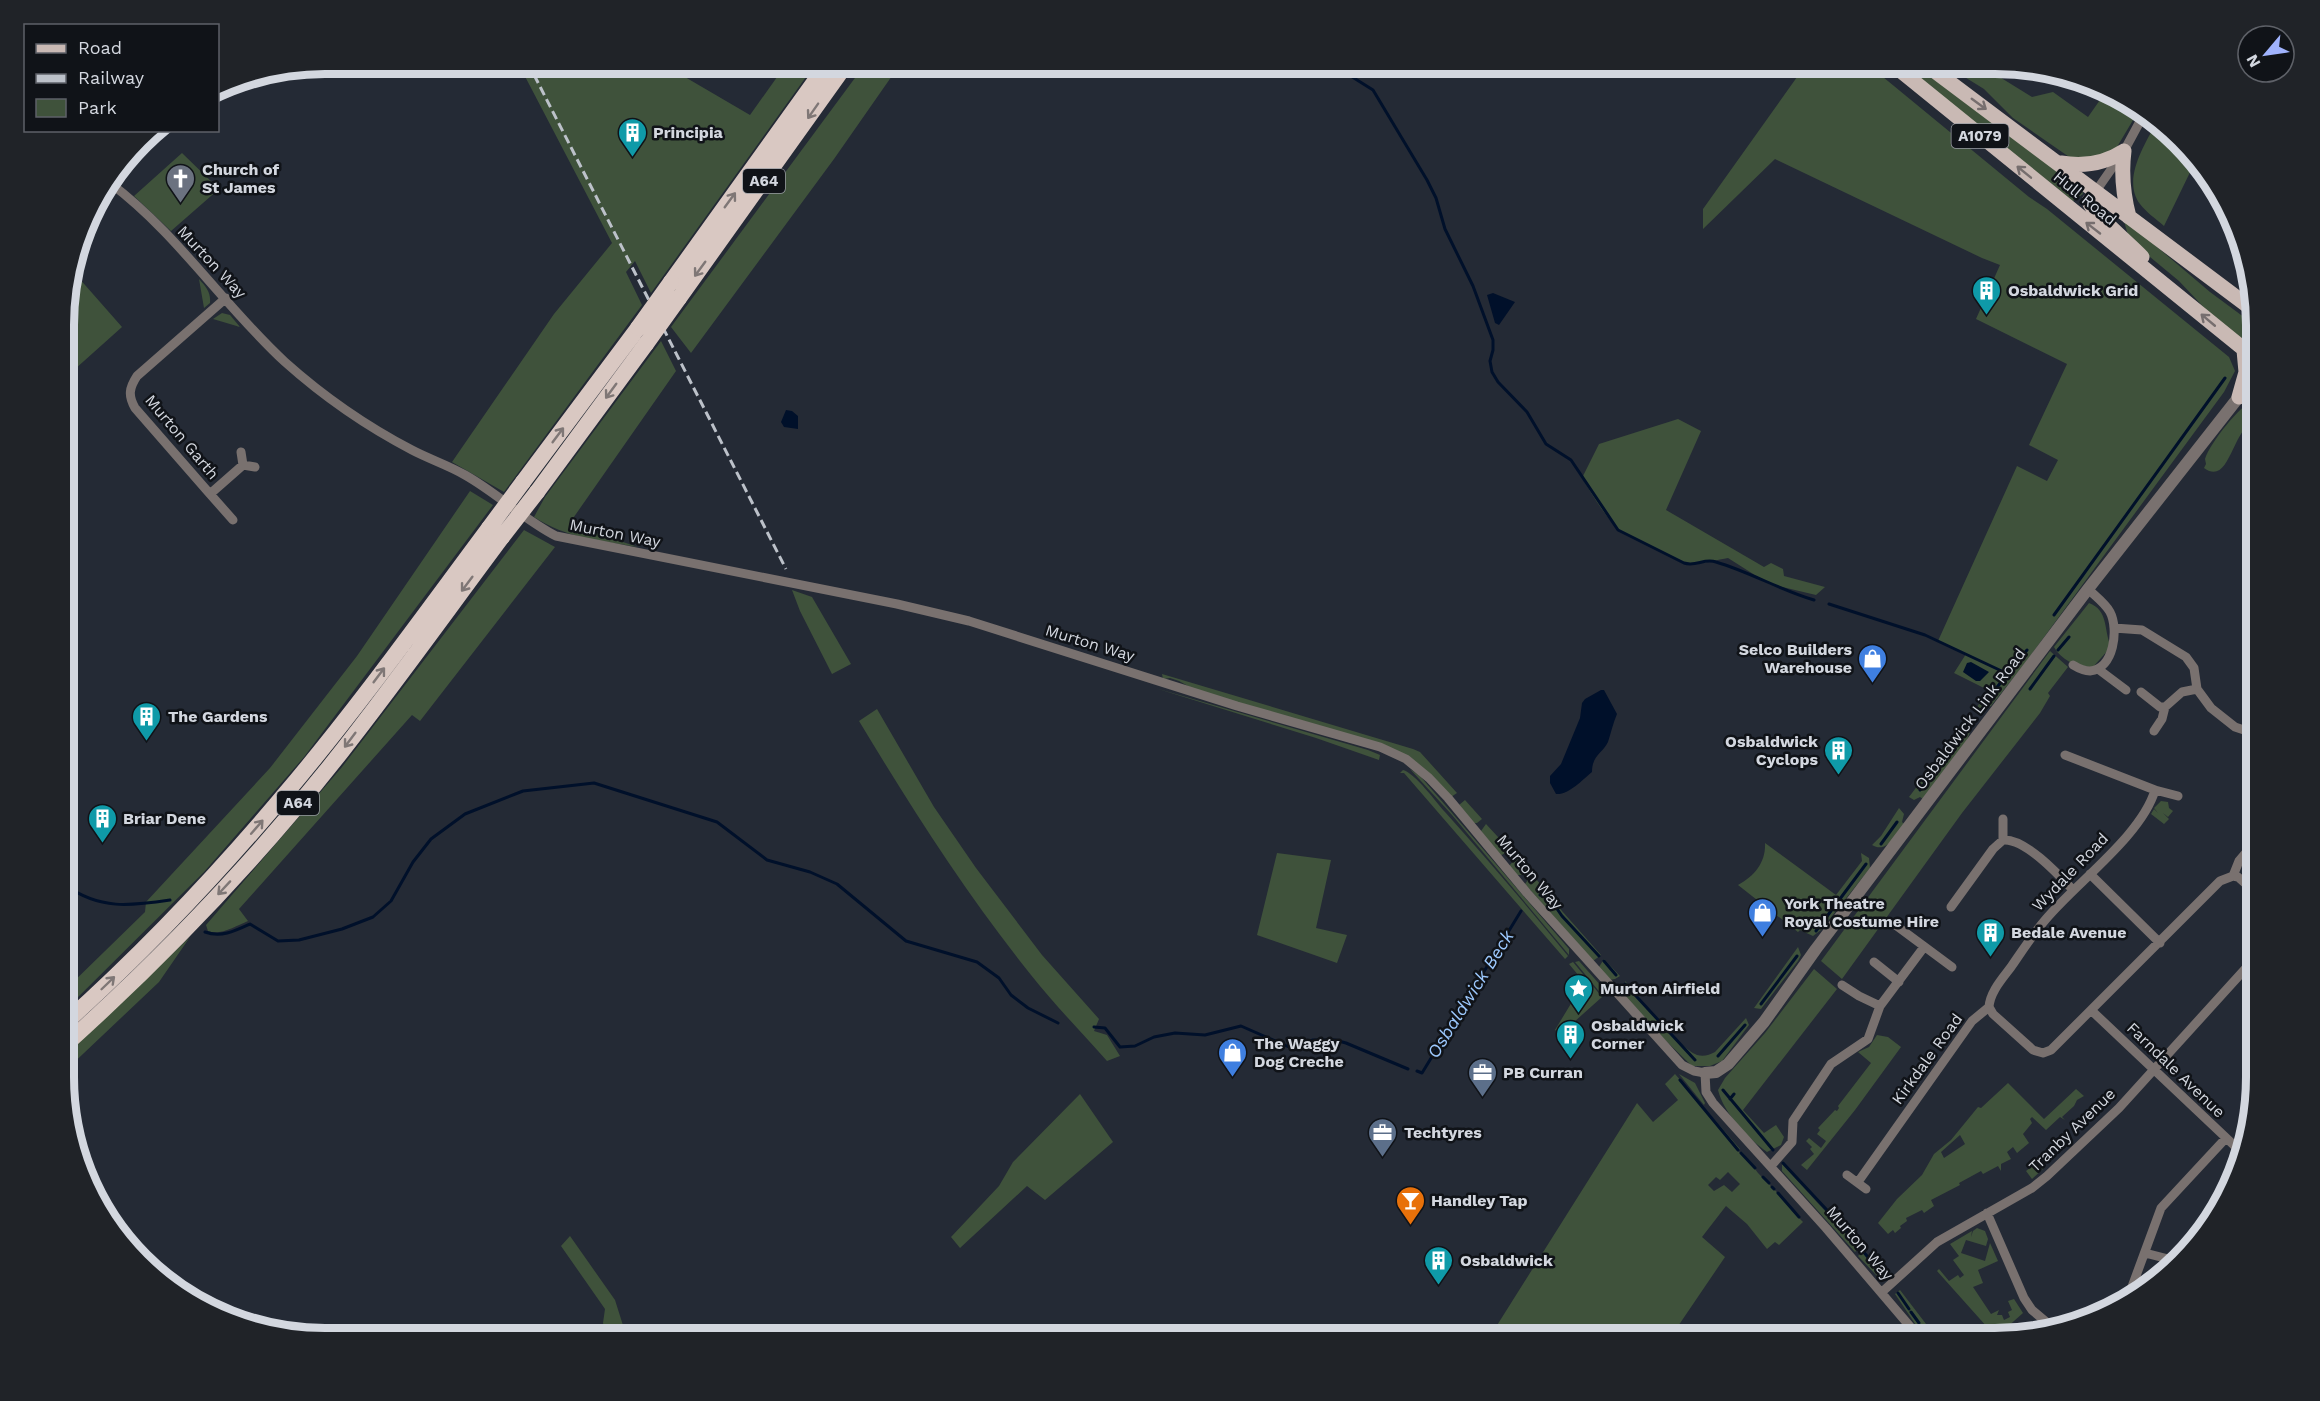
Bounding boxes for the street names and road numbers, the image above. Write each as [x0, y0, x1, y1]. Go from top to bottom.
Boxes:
road number: A1079 [1952, 124, 2008, 148]
street label: Hull Road [2050, 167, 2120, 229]
road number: A64 [743, 169, 785, 193]
street label: Murton Way [174, 222, 251, 303]
street label: Murton Garth [141, 391, 223, 483]
street label: Murton Way [568, 515, 663, 551]
street label: Murton Way [1043, 620, 1138, 666]
street label: Osbaldwick Link Road [1911, 645, 2029, 793]
road number: A64 [277, 791, 319, 815]
street label: Wydale Road [2028, 829, 2112, 915]
street label: Murton Way [1493, 831, 1567, 914]
street label: Kirkdale Road [1888, 1010, 1966, 1108]
street label: Farndale Avenue [2123, 1018, 2229, 1122]
street label: Tranby Avenue [2025, 1084, 2119, 1176]
street label: Murton Way [1823, 1202, 1898, 1285]

